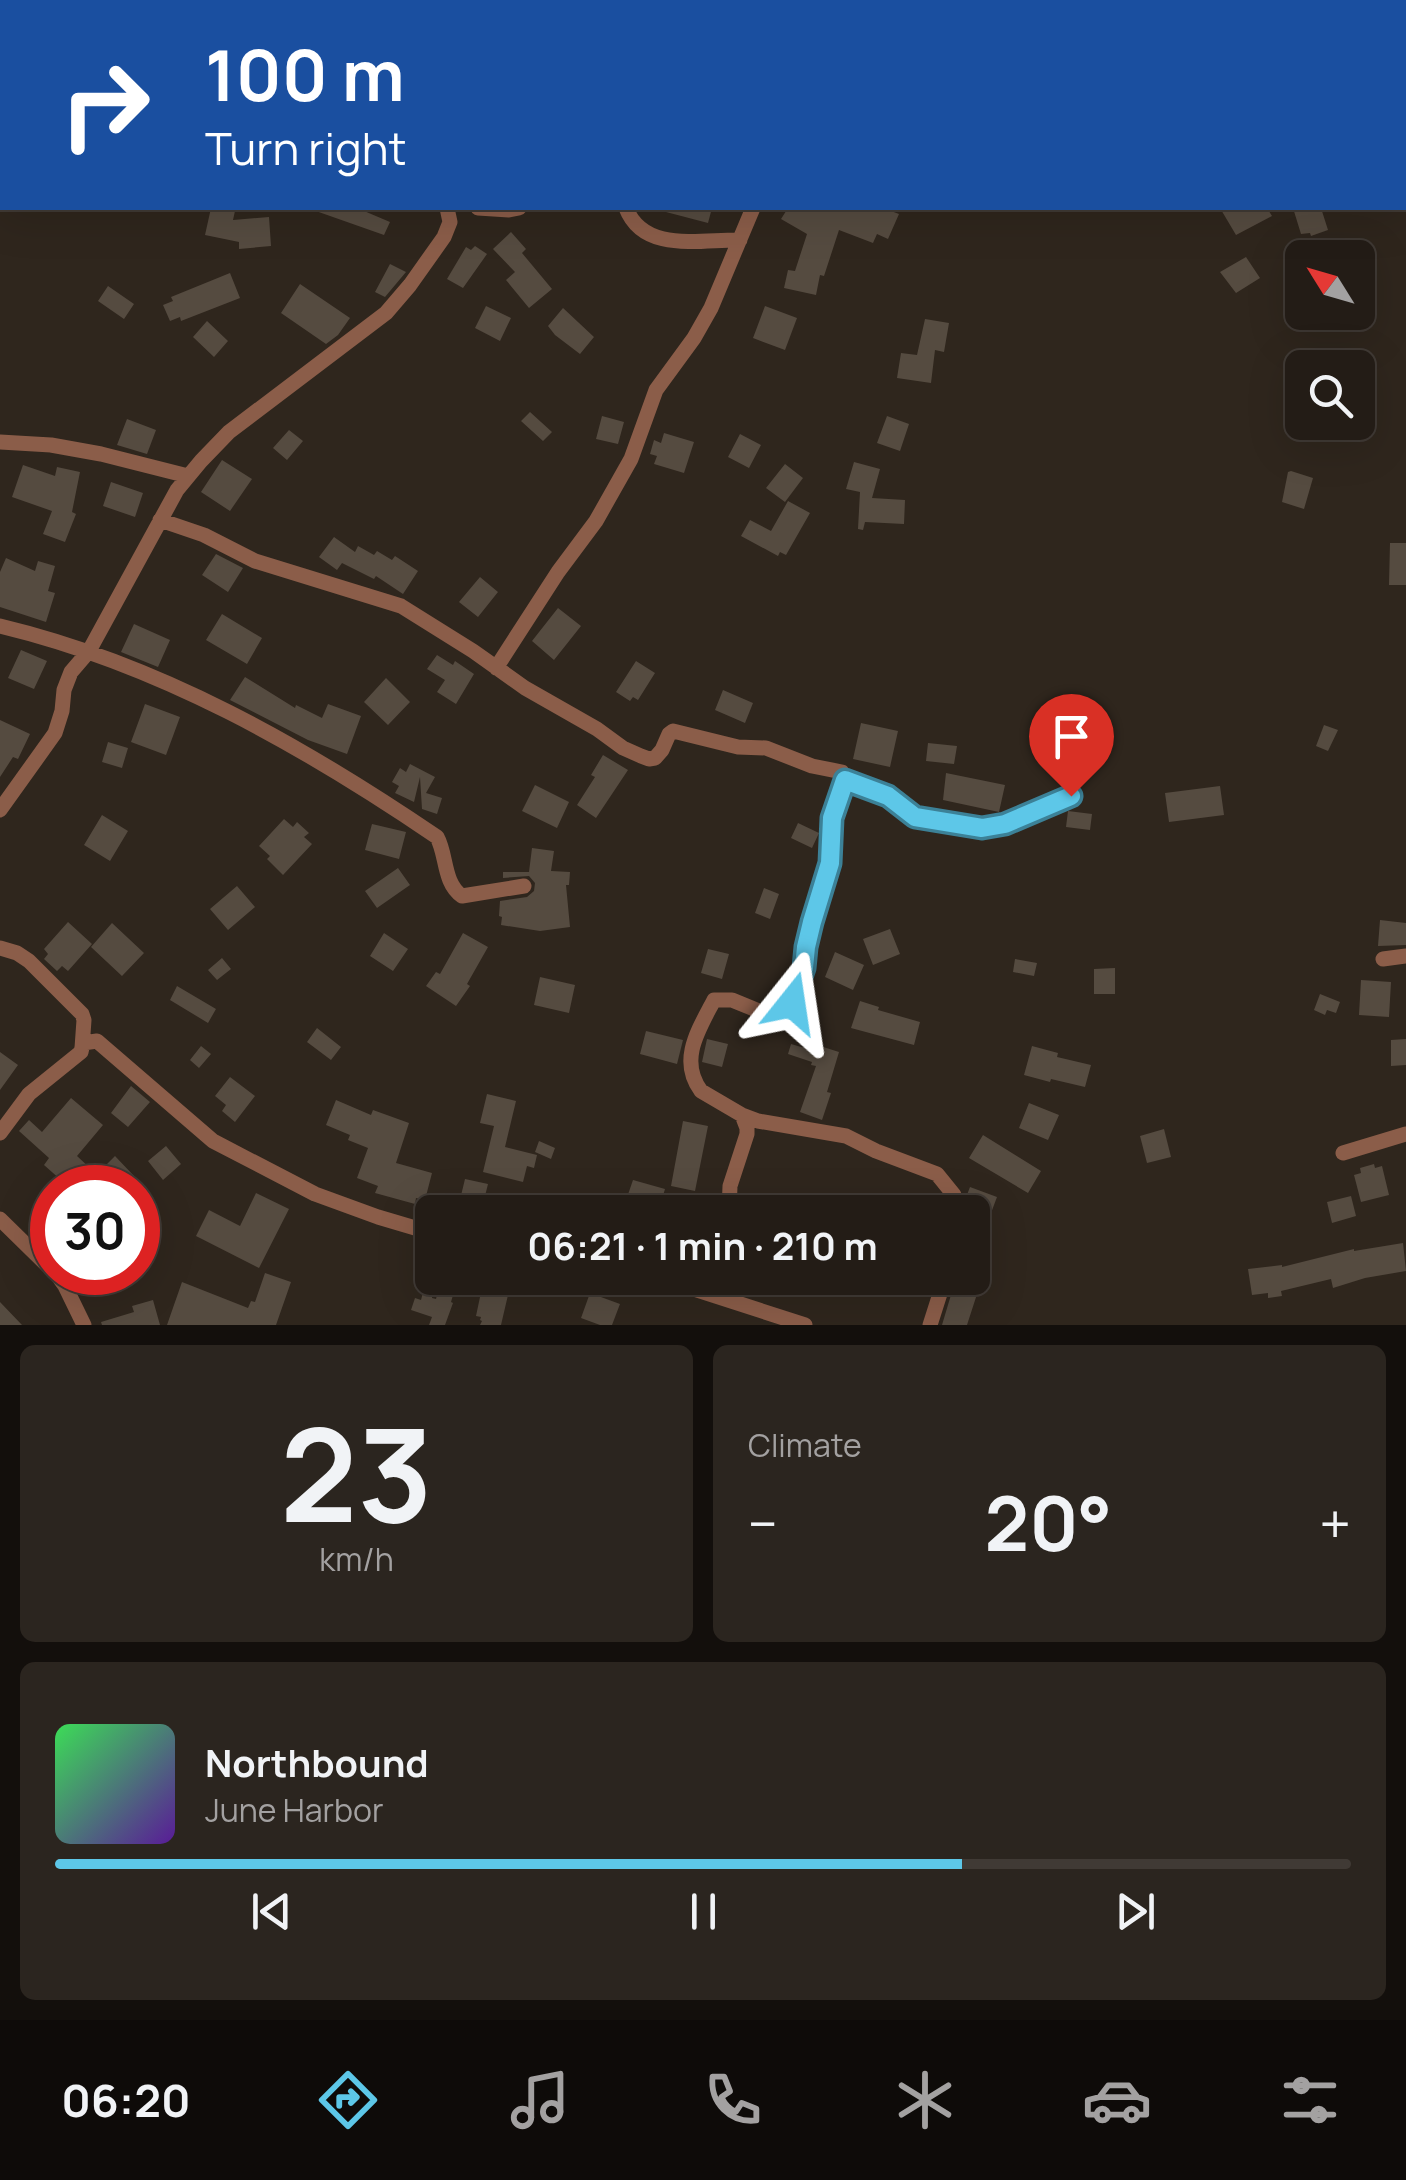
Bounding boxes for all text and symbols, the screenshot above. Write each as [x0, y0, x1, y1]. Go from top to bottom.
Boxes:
text: 100 m [205, 26, 405, 122]
icon: right [40, 40, 170, 170]
text: Turn right [205, 117, 406, 179]
north arrow [1285, 240, 1375, 330]
map controls [1285, 240, 1375, 440]
button: search [1285, 350, 1375, 440]
pin [1029, 694, 1114, 797]
icon: arrive [1044, 709, 1099, 764]
position arrow [740, 951, 844, 1055]
speed limit sign: 30 [30, 1165, 160, 1295]
text: 06:21 · 1 min · 210 m [527, 1219, 878, 1271]
text: 23 [280, 1383, 433, 1561]
text: Climate [748, 1423, 862, 1467]
text: 20° [985, 1471, 1112, 1574]
text: − [748, 1485, 778, 1561]
text: + [1319, 1485, 1351, 1561]
text: km/h [319, 1537, 394, 1581]
text: Northbound [205, 1736, 429, 1788]
text: June Harbor [205, 1788, 383, 1832]
icon: previous [244, 1884, 299, 1939]
icon: pause [676, 1884, 731, 1939]
icon: next [1108, 1884, 1163, 1939]
icon: directions [313, 2065, 383, 2135]
icon: music [505, 2065, 575, 2135]
icon: phone [698, 2065, 768, 2135]
icon: climate [890, 2065, 960, 2135]
icon: car [1082, 2065, 1152, 2135]
icon: filters [1275, 2065, 1345, 2135]
text: 06:20 [61, 2069, 191, 2131]

